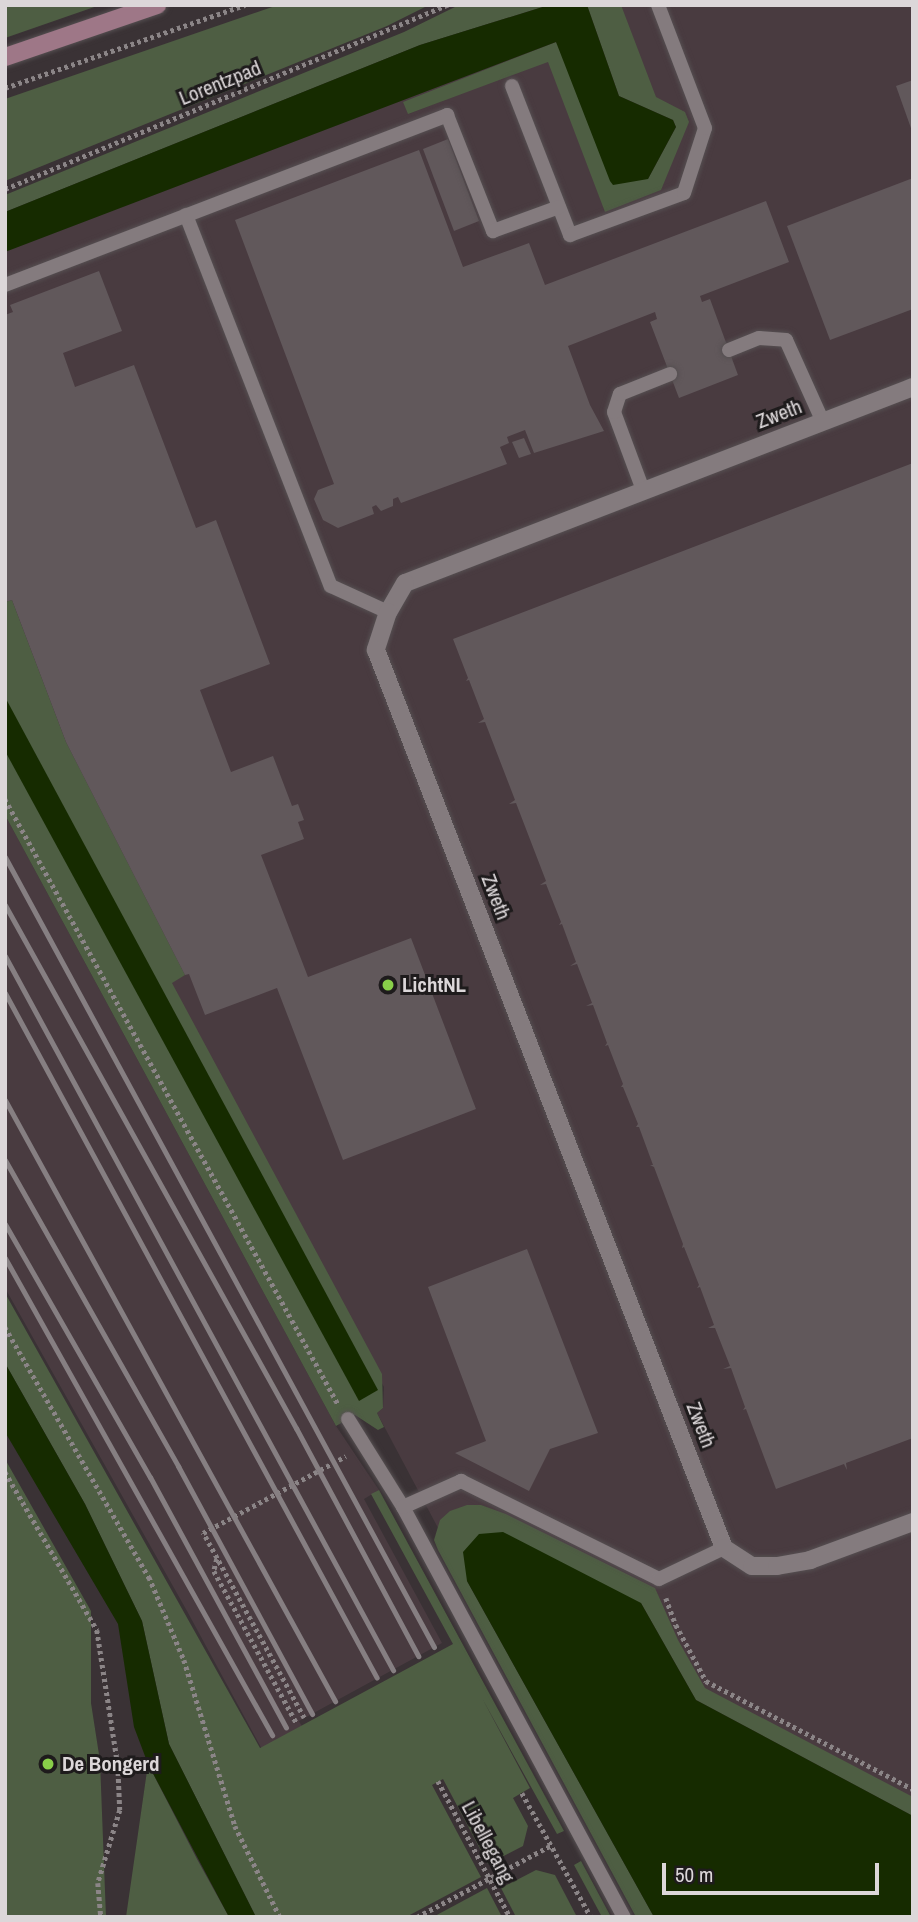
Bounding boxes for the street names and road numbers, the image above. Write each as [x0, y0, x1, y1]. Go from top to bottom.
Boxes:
street label: Lorentzpad [175, 55, 265, 111]
street label: Zweth [753, 394, 805, 434]
street label: Zweth [476, 871, 516, 923]
street label: Zweth [681, 1399, 721, 1451]
street label: Libellegang [456, 1797, 520, 1887]

